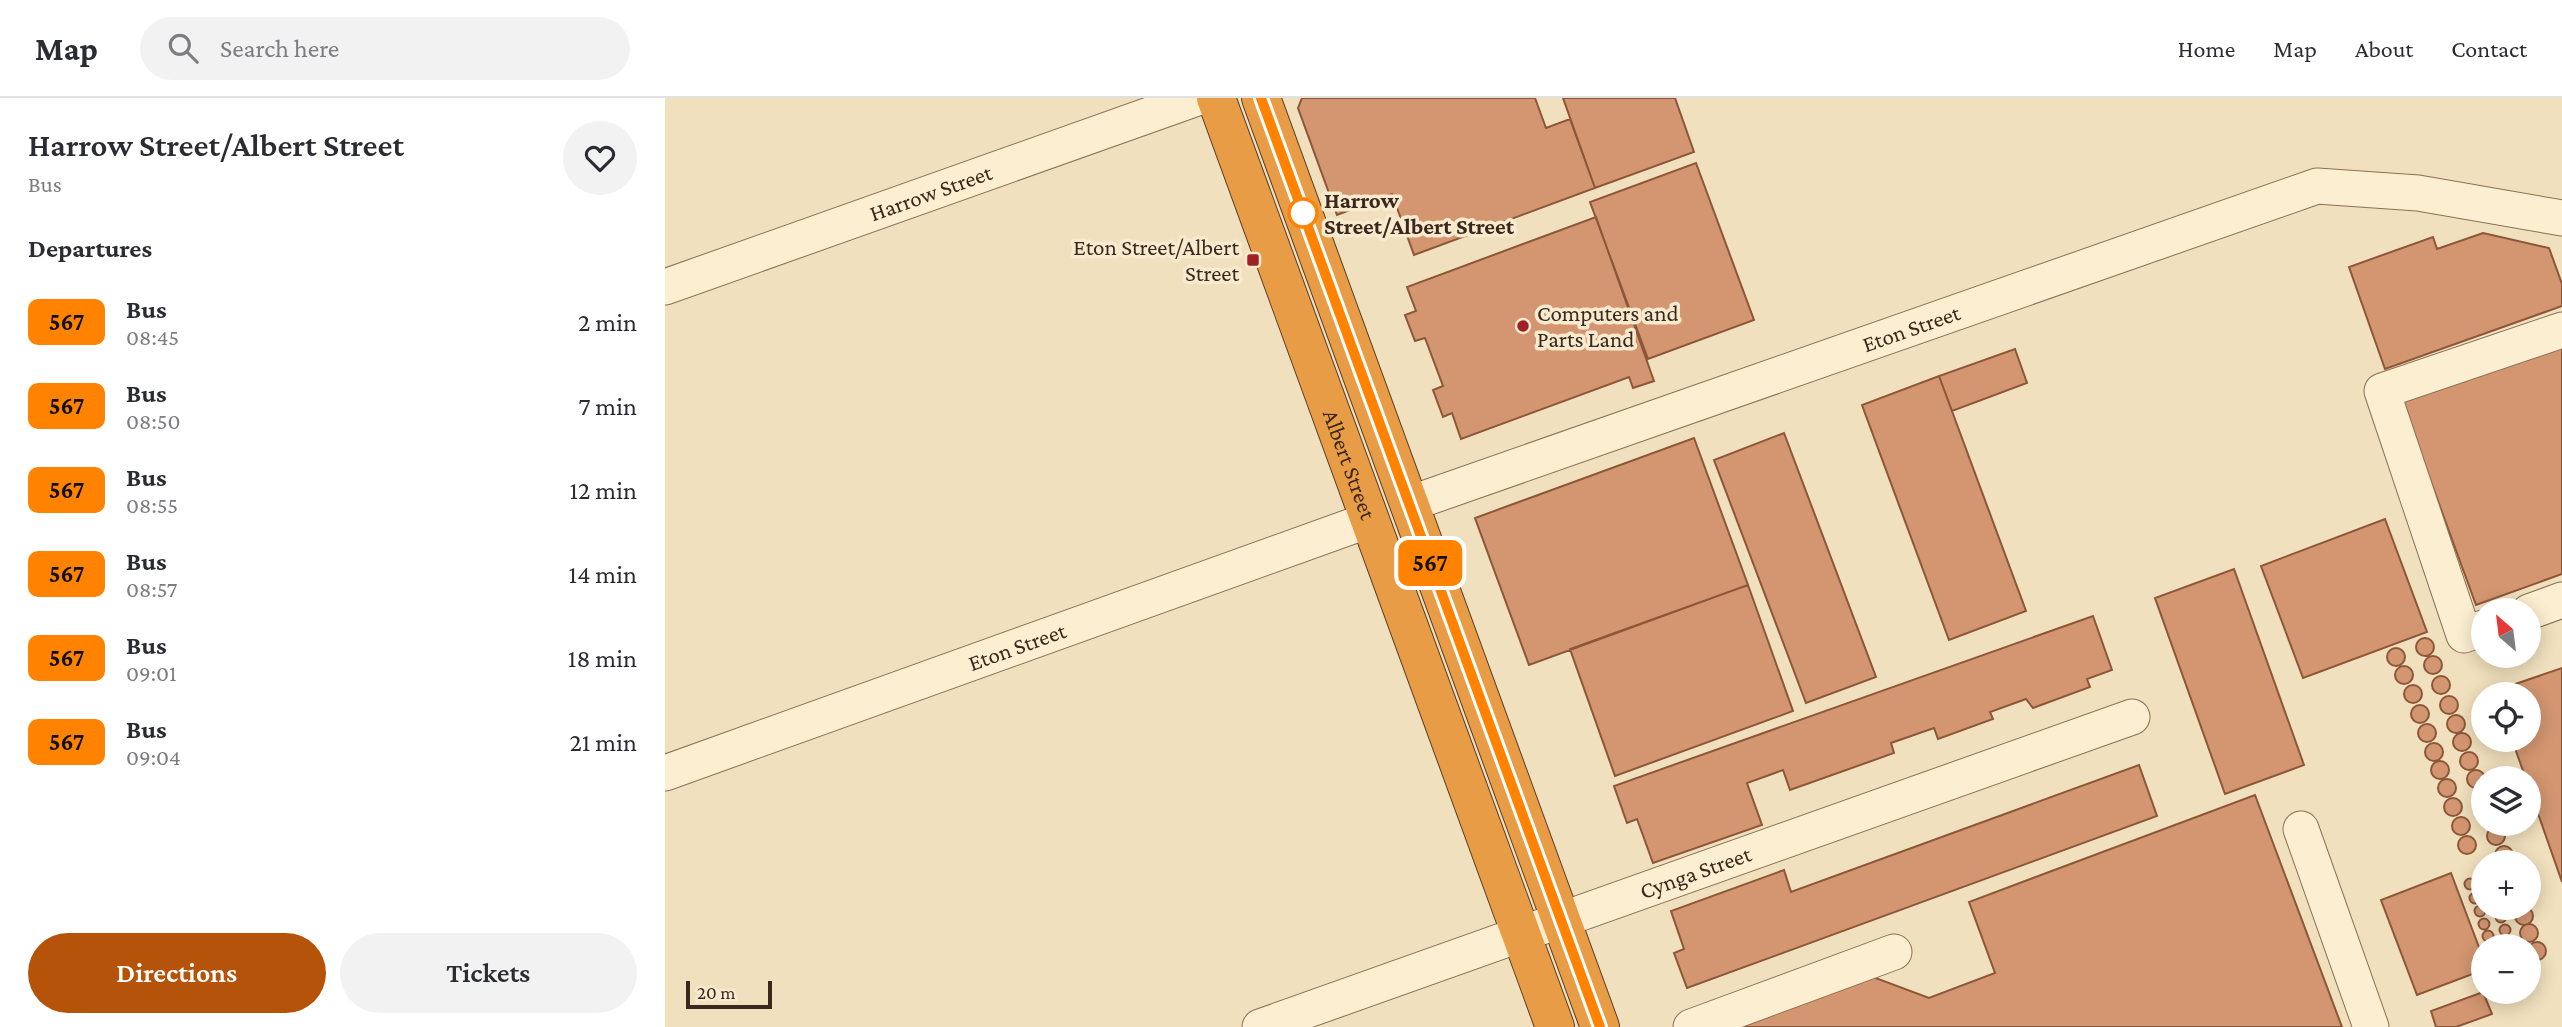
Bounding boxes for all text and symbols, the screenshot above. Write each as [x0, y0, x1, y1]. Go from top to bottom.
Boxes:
search box [140, 17, 630, 80]
icon: search [164, 29, 202, 67]
text: Map [35, 30, 98, 67]
text: Search here [220, 34, 339, 63]
text: Home [2178, 35, 2235, 62]
text: Map [2273, 35, 2317, 62]
text: About [2355, 35, 2413, 62]
text: Contact [2451, 35, 2527, 62]
button: heart [563, 121, 637, 195]
text: Harrow Street/Albert Street [28, 126, 404, 163]
street label: Harrow Street [866, 159, 996, 226]
text: Bus [28, 171, 62, 197]
place label: Harrow Street/Albert Street [1324, 187, 1515, 239]
marker: Harrow Street/Albert Street [1288, 198, 1318, 228]
text: Departures [28, 234, 152, 263]
place label: Eton Street/Albert Street [1073, 234, 1239, 286]
marker: Eton Street/Albert Street [1245, 252, 1261, 268]
text: Bus [126, 295, 167, 324]
street label: Eton Street [1859, 299, 1964, 357]
place label: Computers and Parts Land [1537, 300, 1679, 352]
text: 567 [49, 308, 84, 335]
text: 2 min [578, 308, 637, 337]
marker: Computers and Parts Land [1515, 318, 1531, 334]
text: 08:45 [126, 324, 179, 350]
text: Bus [126, 379, 167, 408]
text: 567 [49, 392, 84, 419]
text: 7 min [578, 392, 637, 421]
street label: Albert Street [1318, 406, 1382, 523]
text: 08:50 [126, 408, 181, 434]
text: Bus [126, 463, 167, 492]
text: 567 [49, 476, 84, 503]
text: 12 min [569, 476, 637, 505]
text: 08:55 [126, 492, 178, 518]
line badge: 567 [1390, 540, 1470, 586]
text: Bus [126, 547, 167, 576]
text: 567 [1412, 549, 1448, 576]
text: 567 [49, 560, 84, 587]
text: 14 min [569, 560, 637, 589]
text: 08:57 [126, 576, 177, 602]
north arrow [2471, 598, 2541, 668]
map controls [2471, 598, 2541, 1004]
street label: Eton Street [965, 617, 1070, 676]
text: Bus [126, 631, 167, 660]
text: 567 [49, 644, 84, 671]
text: 18 min [568, 644, 637, 673]
text: 09:01 [126, 660, 177, 686]
button: locate [2471, 682, 2541, 752]
text: Bus [126, 715, 167, 744]
text: 567 [49, 728, 84, 755]
text: 21 min [569, 728, 637, 757]
text: 09:04 [126, 744, 181, 770]
button: layers [2471, 766, 2541, 836]
street label: Cynga Street [1636, 840, 1755, 904]
button: + [2471, 850, 2541, 920]
button: Directions [28, 933, 326, 1013]
button: Tickets [340, 933, 637, 1013]
button: − [2471, 934, 2541, 1004]
scale bar [686, 978, 772, 1010]
text: 20 m [697, 982, 736, 1003]

